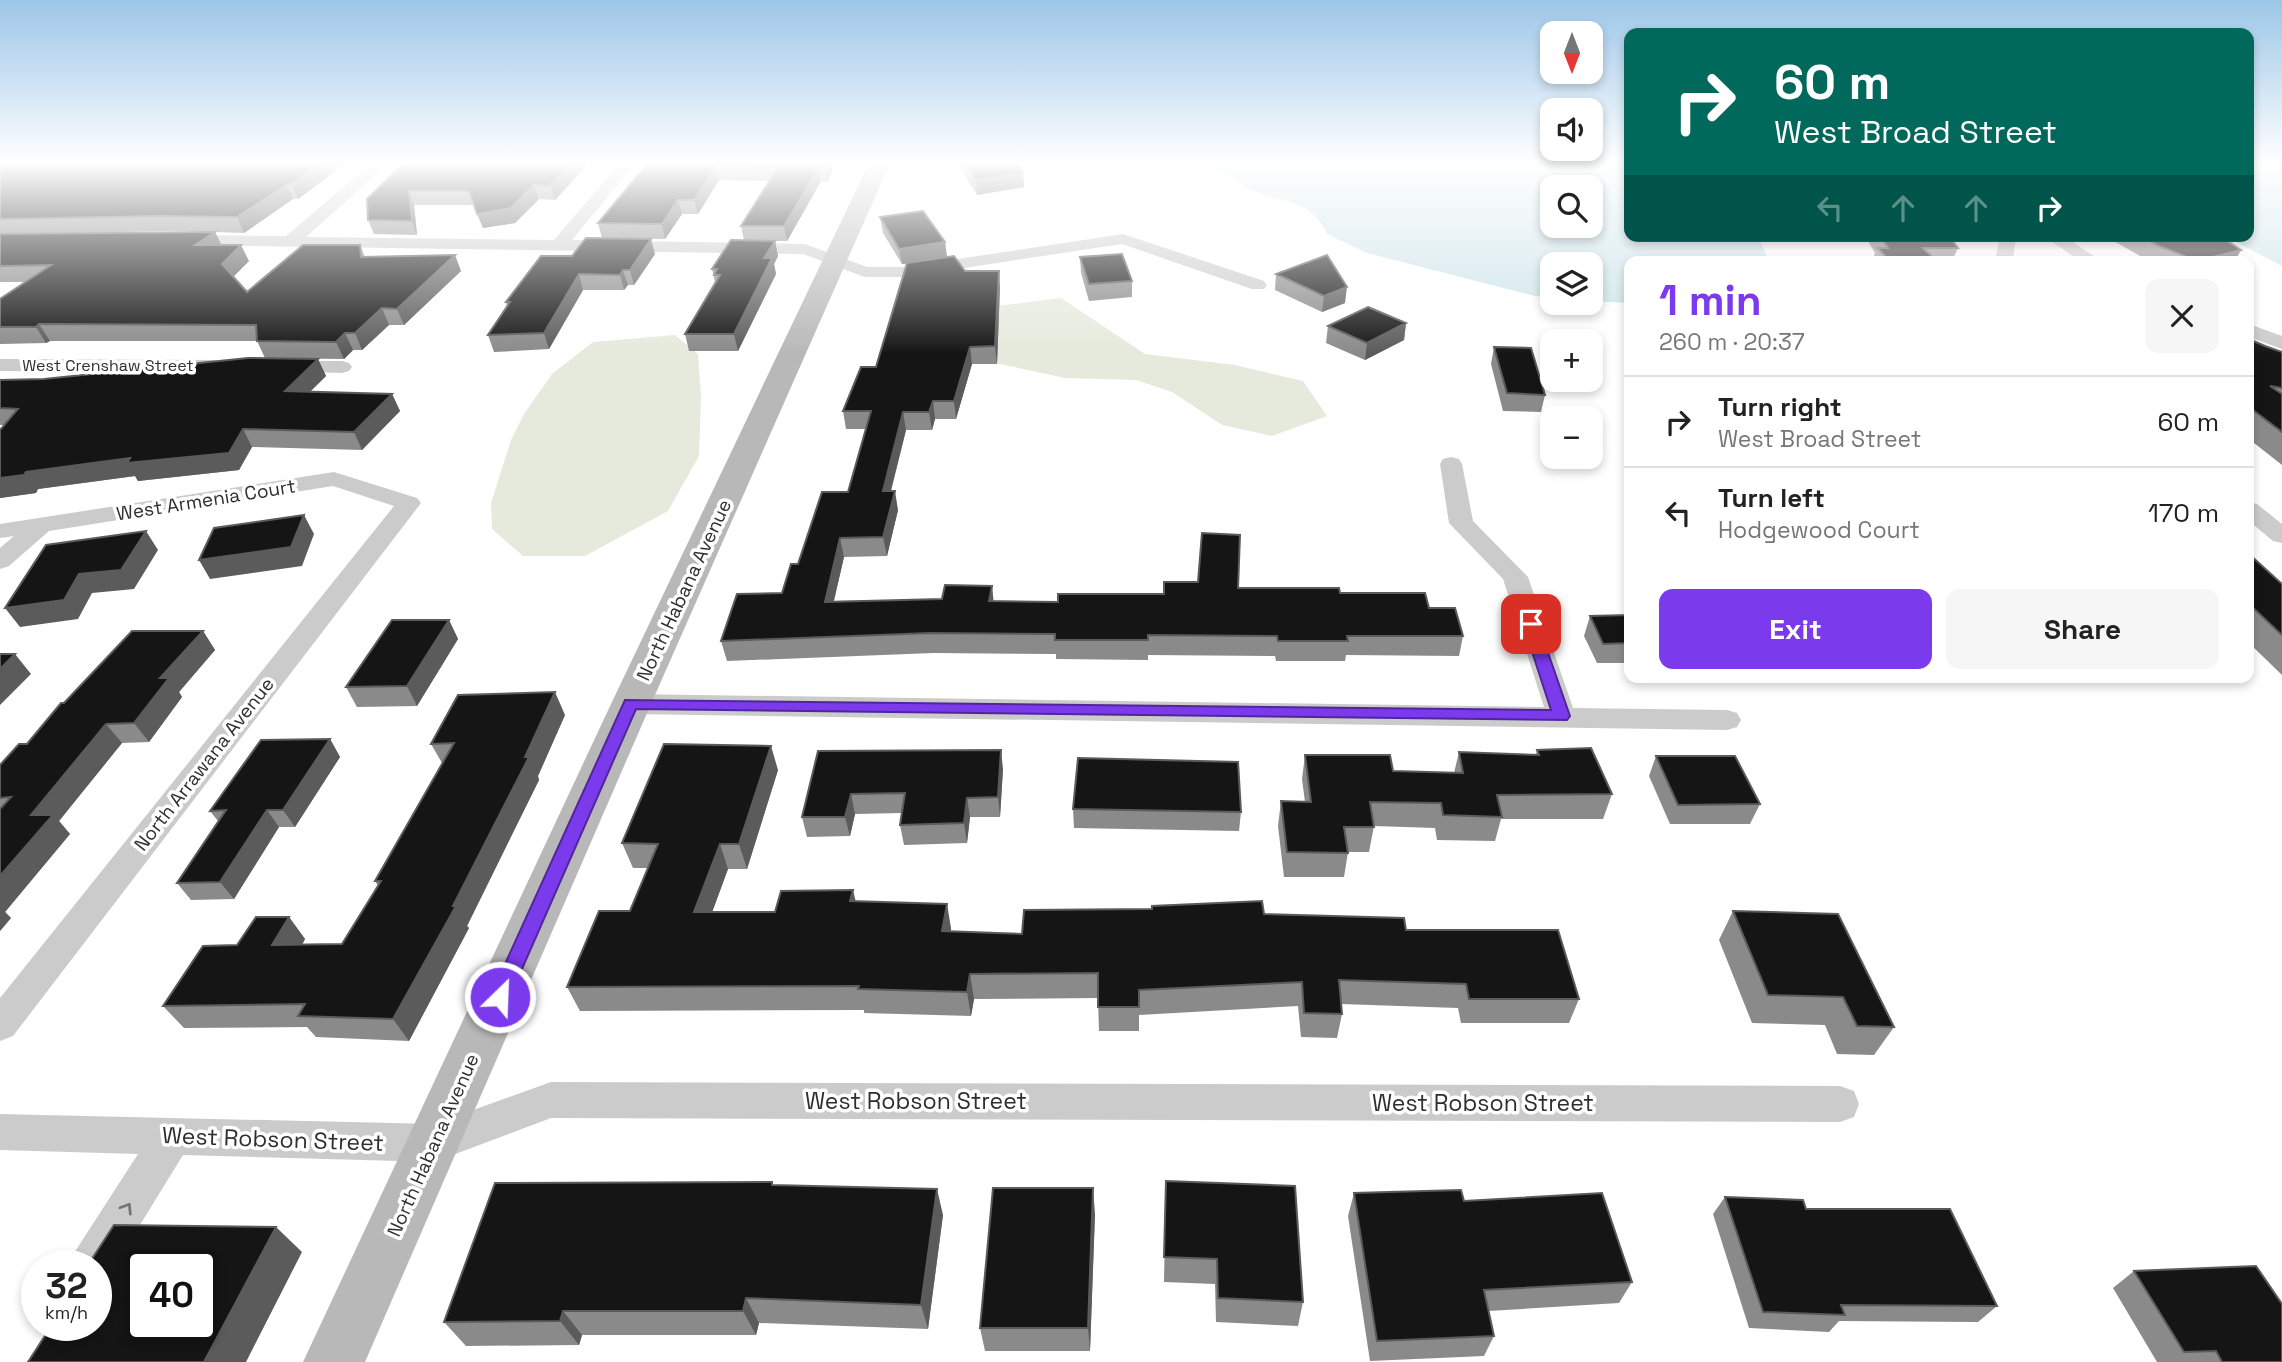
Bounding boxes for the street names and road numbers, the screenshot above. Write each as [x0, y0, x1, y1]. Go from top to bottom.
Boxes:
street label: West Crenshaw Street [22, 355, 194, 376]
street label: West Armenia Court [115, 473, 297, 527]
street label: North Habana Avenue [631, 495, 737, 685]
street label: North Arrawana Avenue [128, 672, 280, 856]
street label: North Habana Avenue [381, 1050, 485, 1240]
street label: West Robson Street [805, 1086, 1027, 1116]
street label: West Robson Street [1372, 1088, 1594, 1118]
street label: West Robson Street [162, 1120, 384, 1158]

